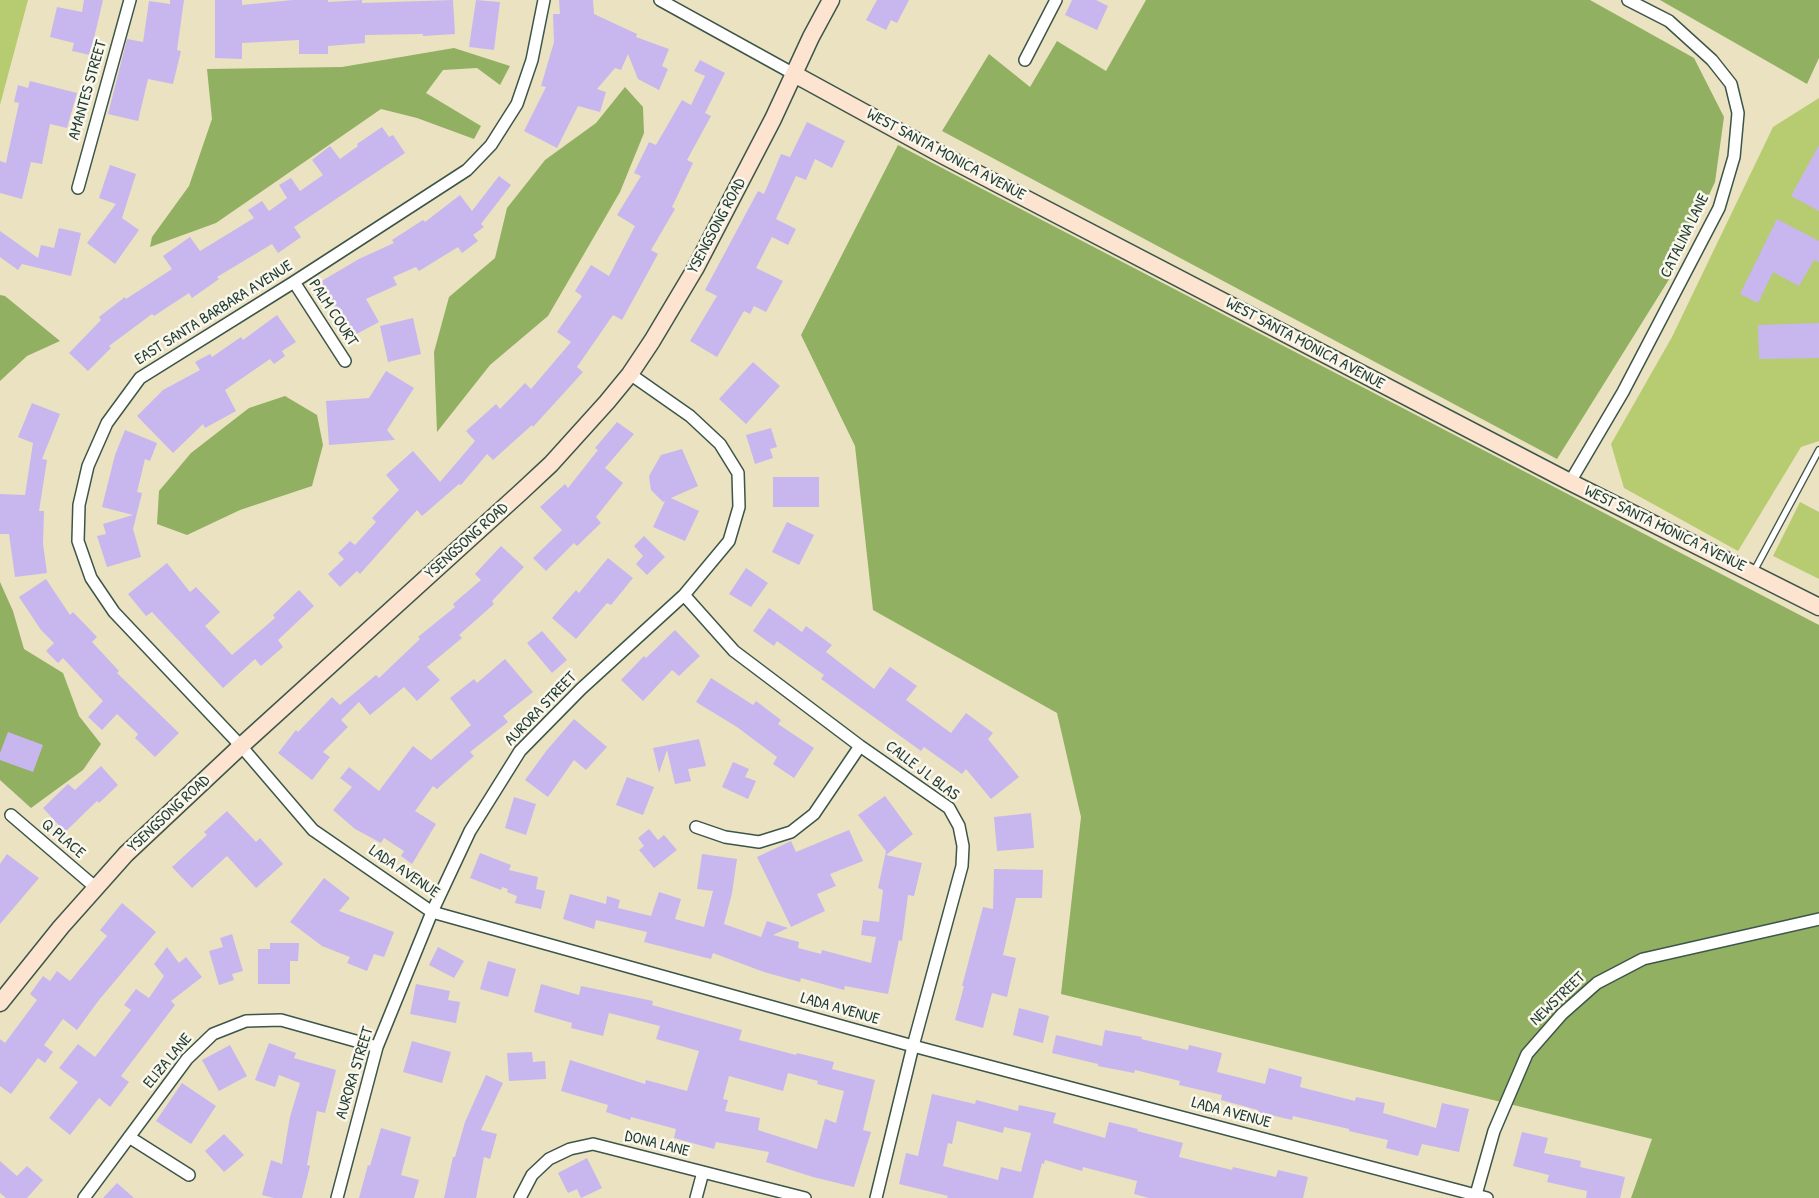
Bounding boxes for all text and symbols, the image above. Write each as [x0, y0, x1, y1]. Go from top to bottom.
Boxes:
street label: AMANTES STREET [65, 38, 111, 142]
street label: WEST SANTA MONICA AVENUE [863, 105, 1029, 205]
street label: YSENGSONG ROAD [684, 175, 750, 277]
street label: CATALINA LANE [1656, 191, 1714, 281]
street label: EAST SANTA BARBARA AVENUE [132, 257, 296, 369]
street label: PALM COURT [304, 276, 362, 350]
street label: WEST SANTA MONICA AVENUE [1222, 294, 1388, 394]
street label: WEST SANTA MONICA AVENUE [1581, 482, 1749, 576]
street label: YSENGSONG ROAD [421, 499, 513, 583]
street label: AURORA STREET [501, 668, 581, 750]
street label: CALLE J L BLAS [881, 737, 963, 805]
street label: YSENGSONG ROAD [124, 771, 214, 857]
street label: Q PLACE [37, 815, 89, 863]
street label: LADA AVENUE [365, 841, 443, 903]
street label: NEWSTREET [1526, 968, 1590, 1030]
street label: LADA AVENUE [798, 989, 882, 1029]
street label: AURORA STREET [332, 1025, 378, 1121]
street label: ELIZA LANE [140, 1030, 196, 1092]
street label: LADA AVENUE [1189, 1093, 1273, 1133]
street label: DONA LANE [623, 1127, 691, 1161]

